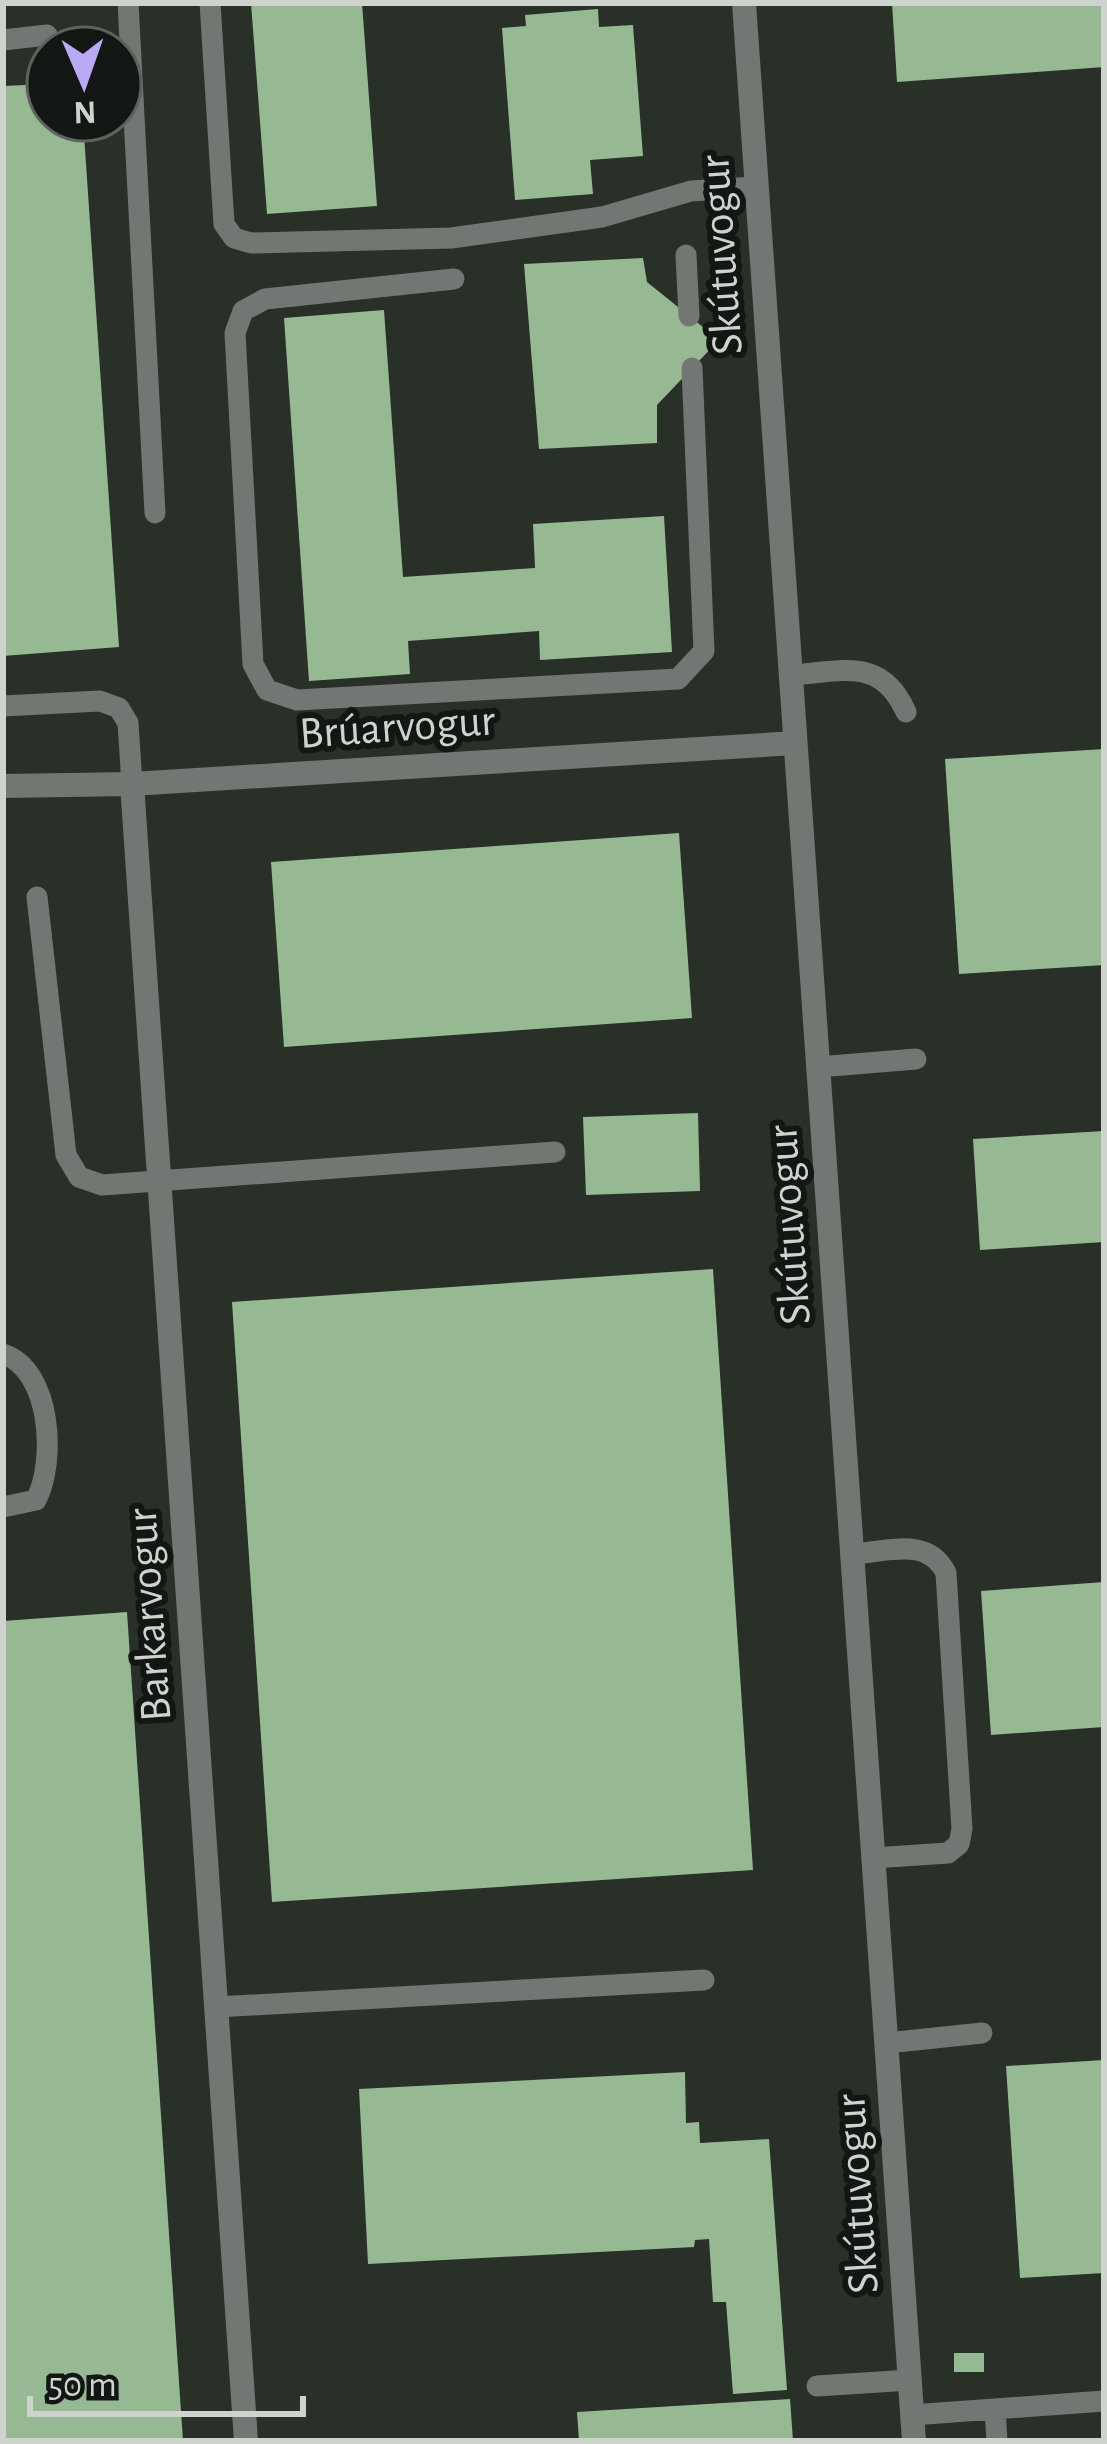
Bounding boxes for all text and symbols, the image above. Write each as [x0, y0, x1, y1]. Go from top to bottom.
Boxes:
north arrow [24, 24, 144, 144]
text: N [73, 95, 97, 128]
street label: Skútuvogur [692, 153, 751, 356]
street label: Brúarvogur [298, 698, 497, 757]
street label: Skútuvogur [760, 1123, 819, 1326]
street label: Barkarvogur [120, 1506, 179, 1723]
street label: Skútuvogur [828, 2092, 887, 2295]
scale bar [30, 2342, 303, 2416]
text: 50 m [48, 2367, 117, 2403]

